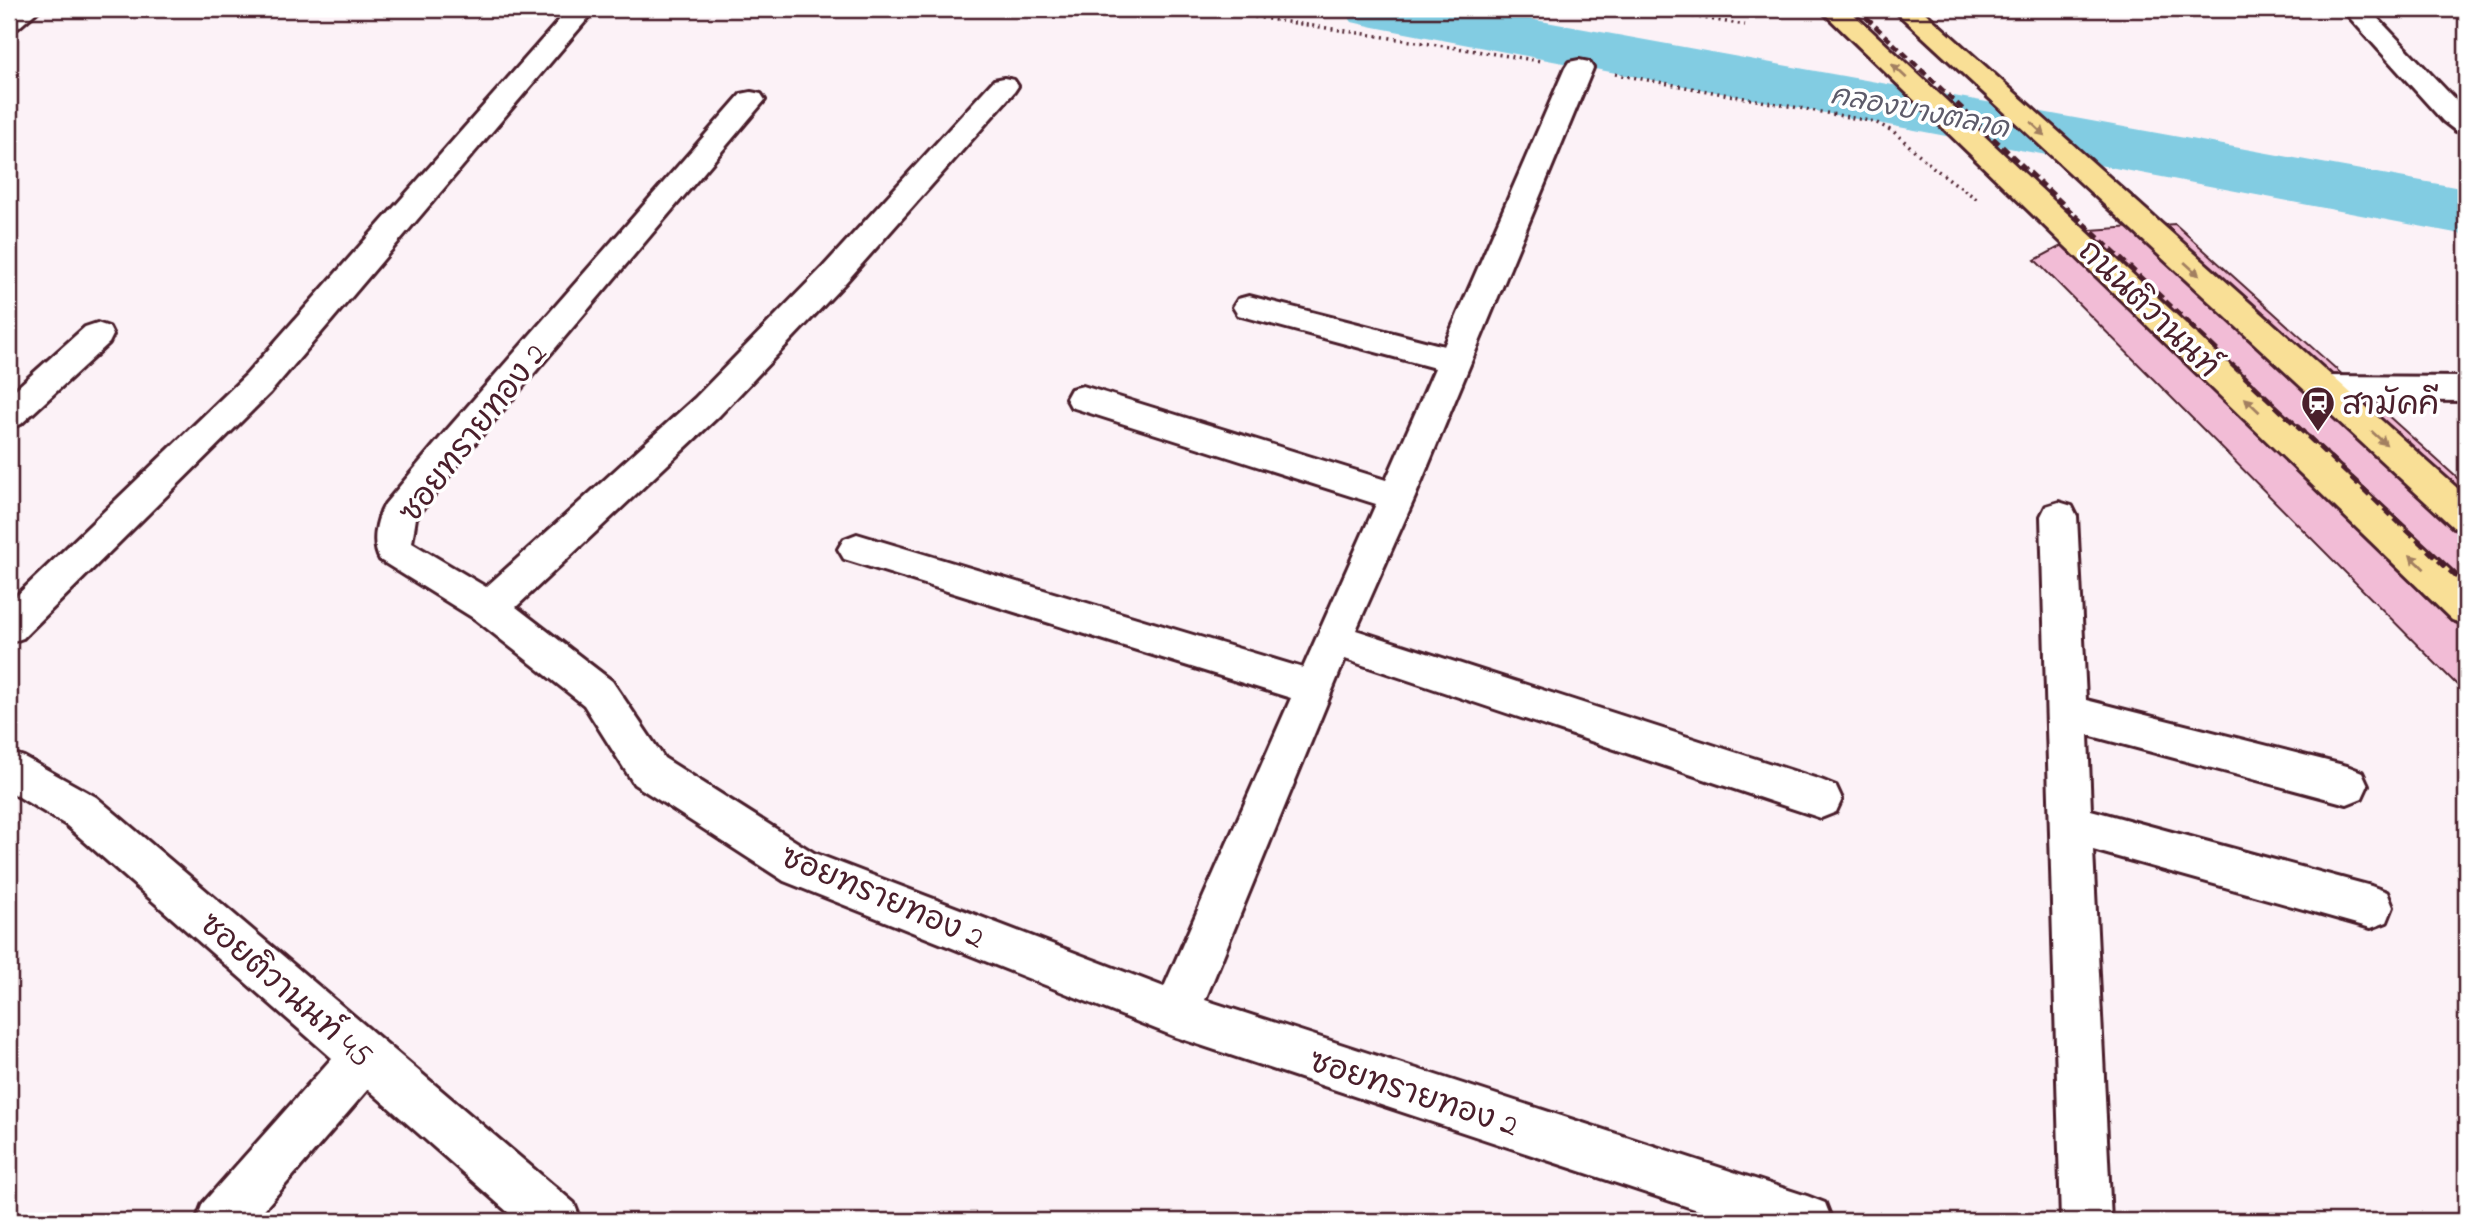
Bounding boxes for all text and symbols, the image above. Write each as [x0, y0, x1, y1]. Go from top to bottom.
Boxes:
one-way arrow [1891, 63, 1908, 79]
water label: คลองบางตลาด [1827, 76, 2014, 151]
one-way arrow [2029, 121, 2047, 137]
street label: ถนนติวานนท์ [2066, 230, 2230, 390]
one-way arrow [2183, 261, 2201, 277]
street label: ซอยทรายทอง 2 [389, 334, 560, 534]
place label: สามัคคี [2342, 383, 2439, 430]
station icon: สามัคคี [2299, 384, 2337, 433]
one-way arrow [2243, 397, 2261, 413]
one-way arrow [2370, 430, 2388, 446]
one-way arrow [2409, 554, 2426, 570]
street label: ซอยทรายทอง 2 [773, 835, 991, 963]
street label: ซอยติวานนท์ 45 [188, 902, 382, 1080]
street label: ซอยทรายทอง 2 [1302, 1039, 1523, 1151]

